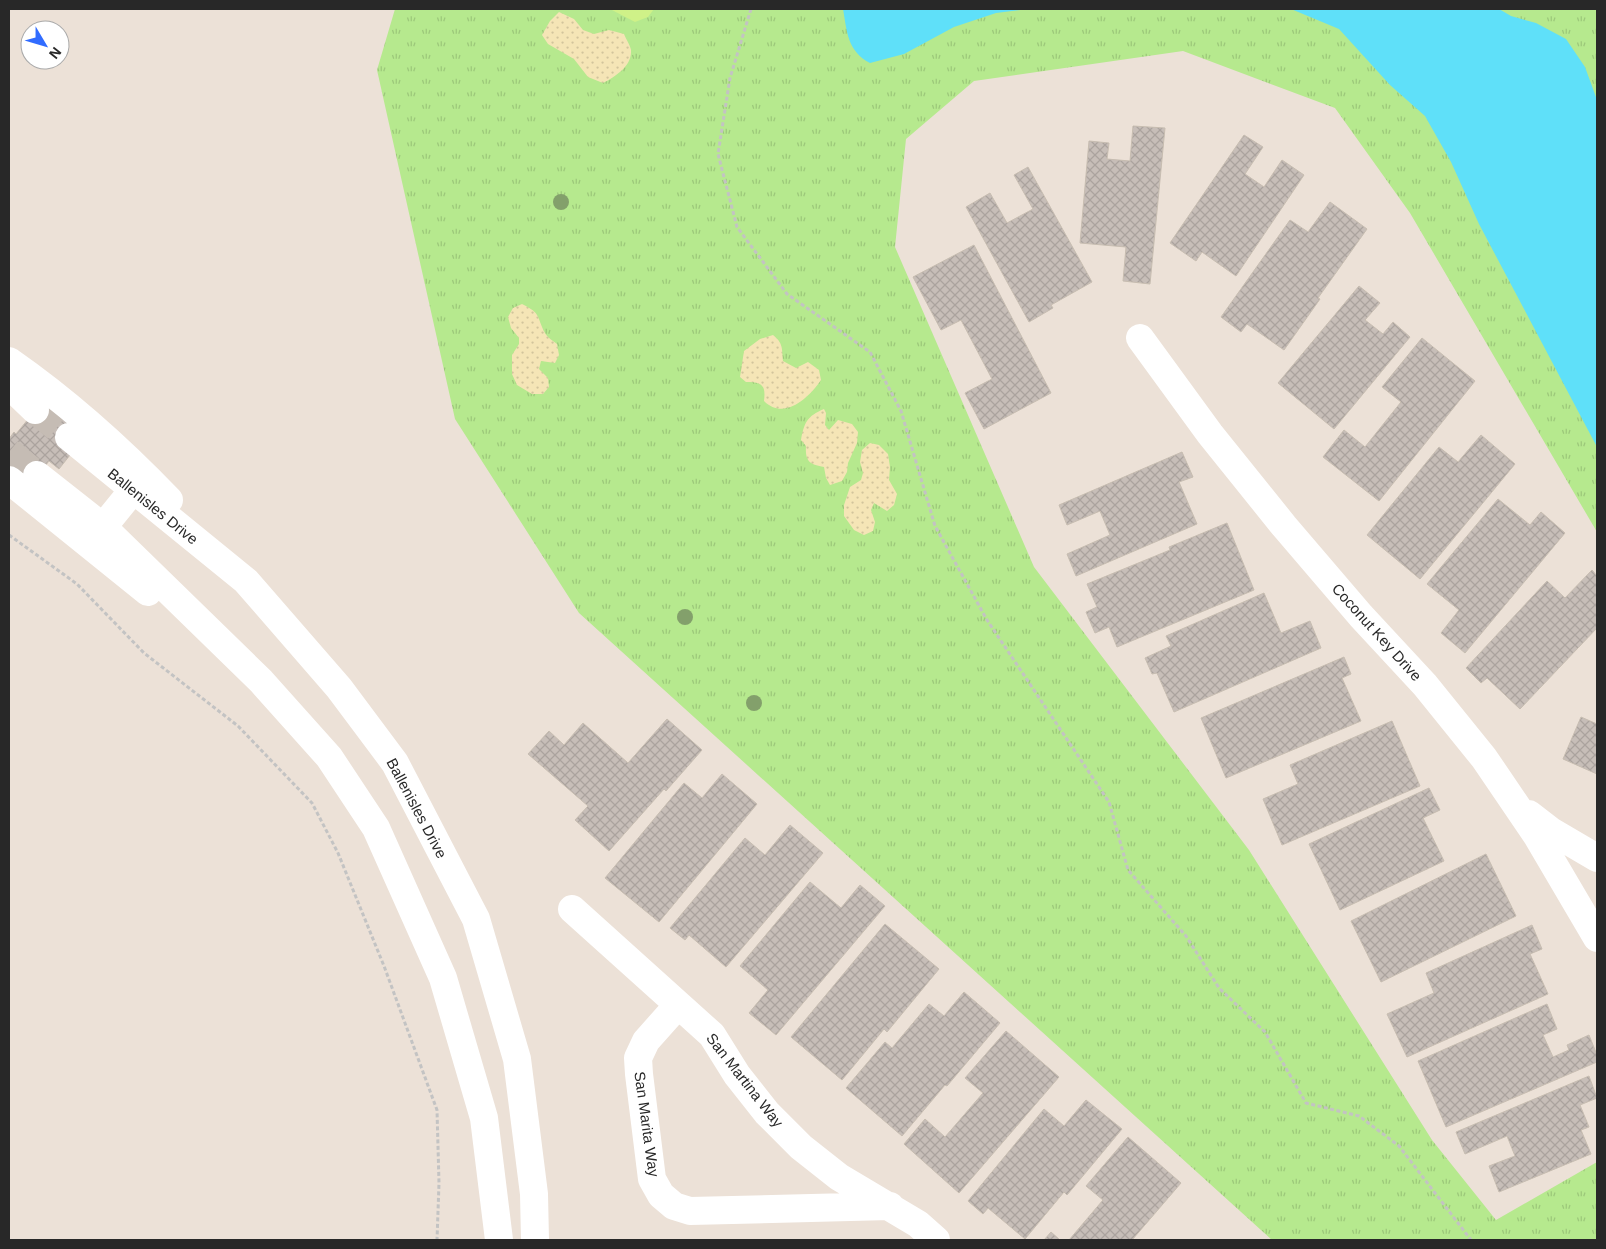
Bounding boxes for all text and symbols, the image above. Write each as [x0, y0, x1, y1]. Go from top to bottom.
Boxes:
north arrow [20, 20, 70, 70]
text: N [46, 44, 65, 62]
street label: Ballenisles Drive [105, 465, 201, 547]
street label: Coconut Key Drive [1329, 580, 1425, 684]
street label: Ballenisles Drive [383, 755, 451, 861]
street label: San Martina Way [703, 1030, 787, 1131]
street label: San Marita Way [631, 1070, 663, 1178]

